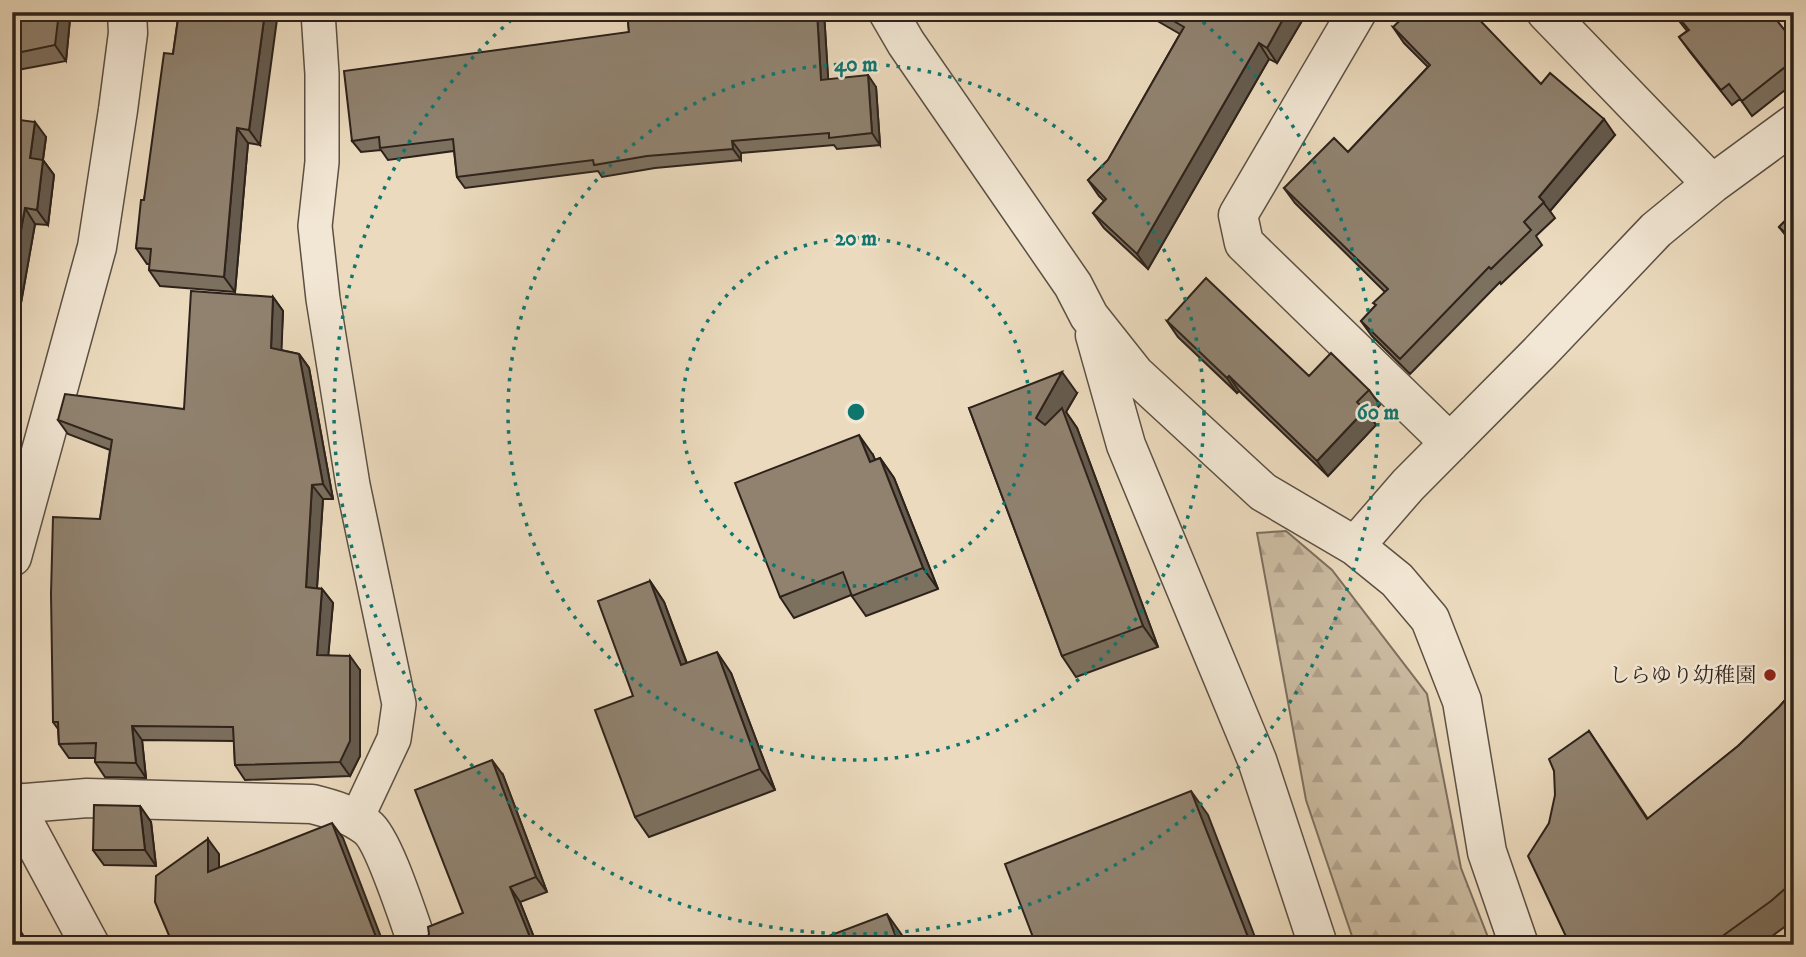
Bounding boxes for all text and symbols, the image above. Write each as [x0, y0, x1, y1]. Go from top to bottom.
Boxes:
text: 40 m [834, 52, 878, 78]
text: 20 m [835, 226, 877, 252]
centre of rings [844, 400, 868, 424]
text: 60 m [1357, 400, 1399, 426]
place label: しらゆり幼稚園 [1609, 663, 1756, 689]
marker: しらゆり幼稚園 [1762, 667, 1778, 683]

